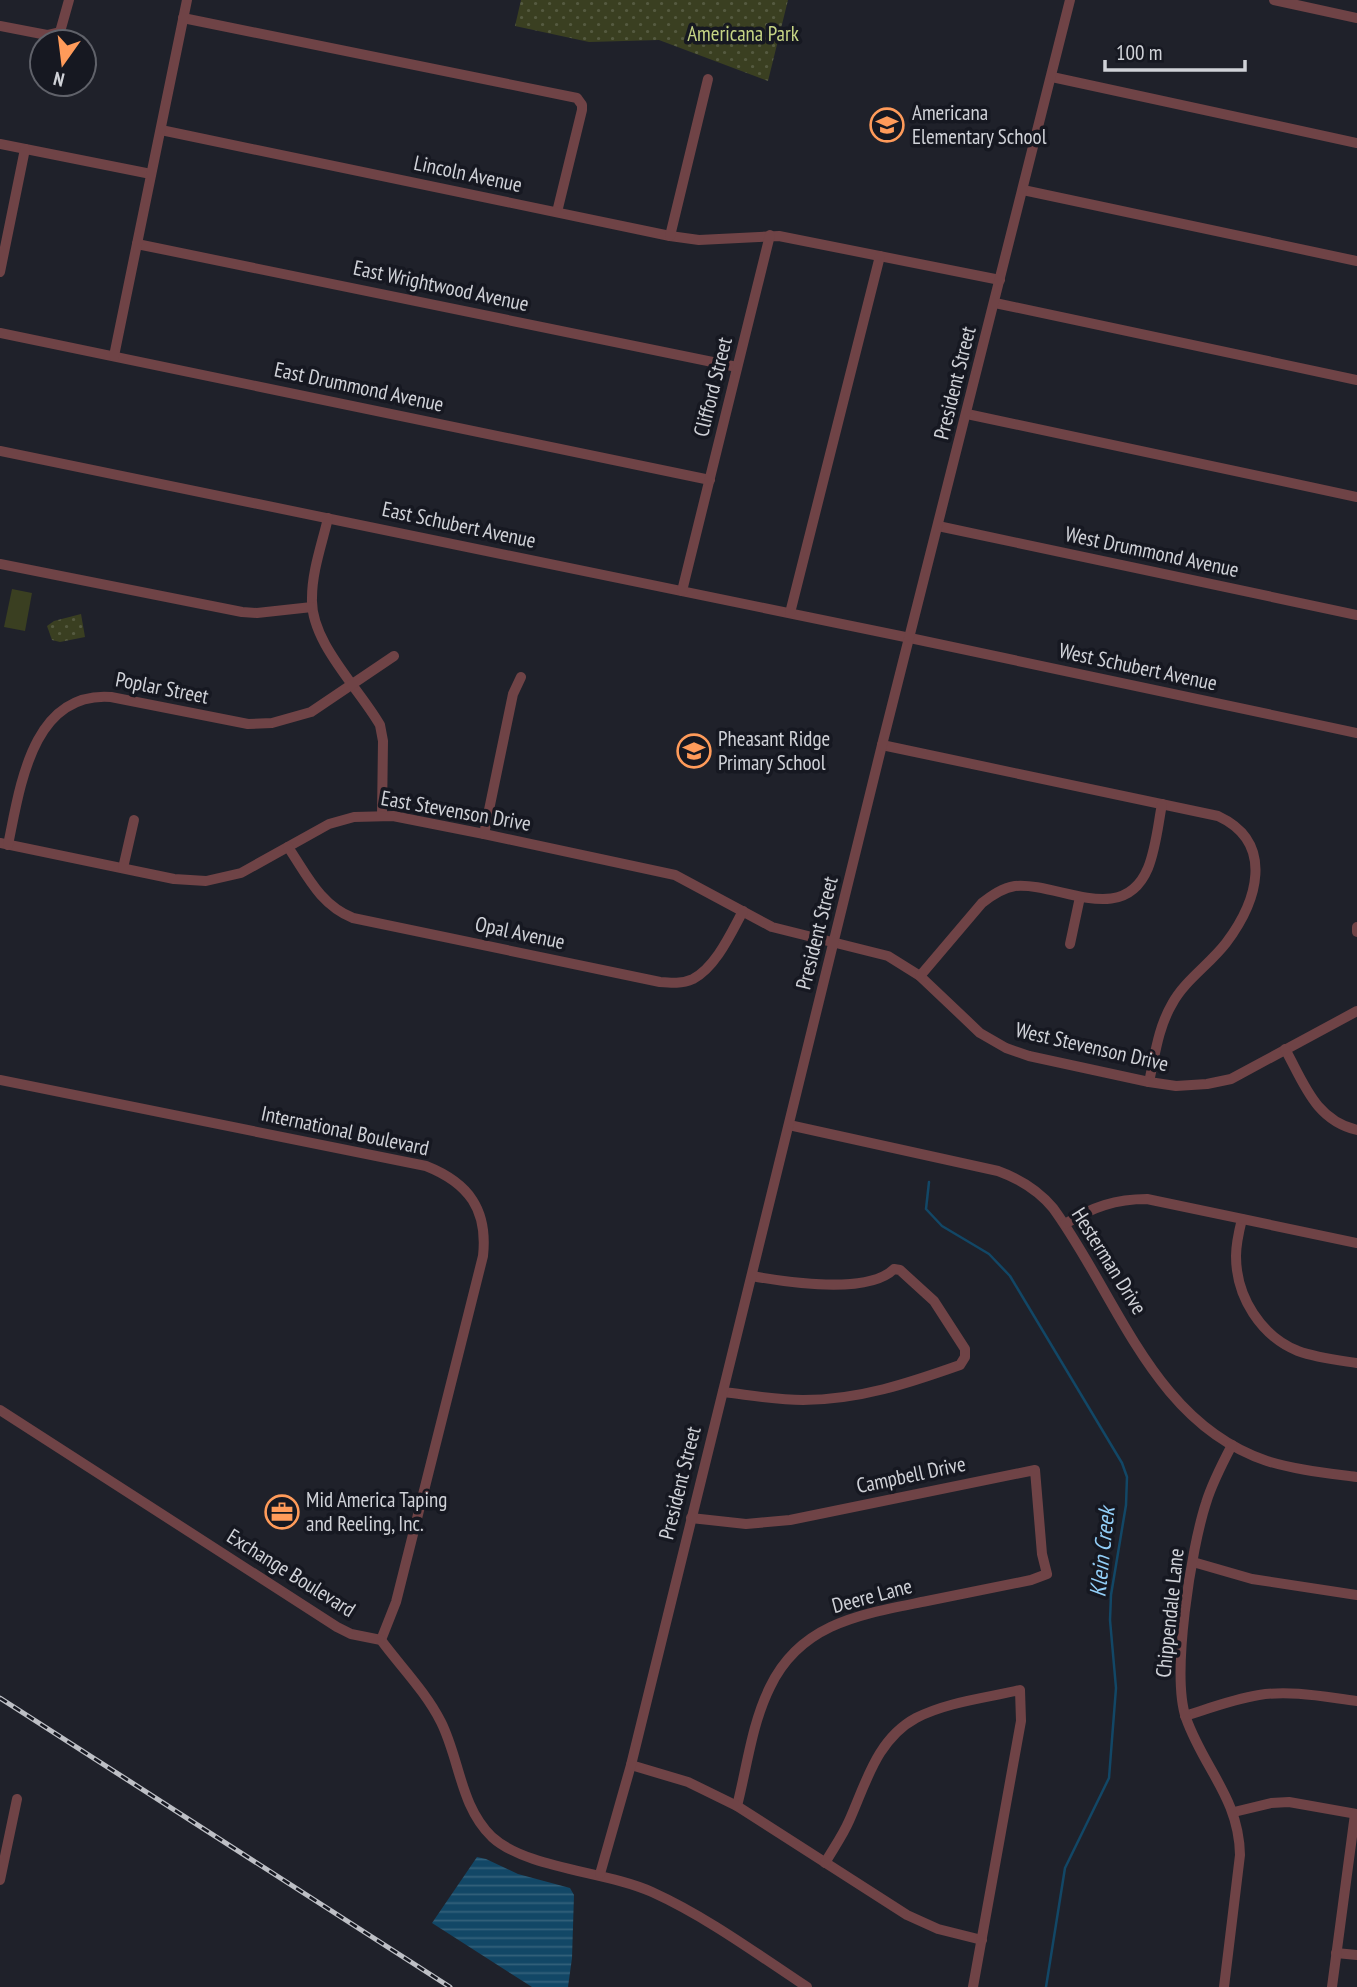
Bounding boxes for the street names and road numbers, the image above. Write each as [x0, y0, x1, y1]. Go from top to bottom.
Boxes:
street label: Lincoln Avenue [412, 149, 525, 198]
street label: East Wrightwood Avenue [351, 254, 531, 317]
street label: President Street [927, 323, 982, 442]
street label: Clifford Street [687, 334, 738, 439]
street label: East Drummond Avenue [272, 355, 446, 418]
street label: East Schubert Avenue [380, 495, 538, 554]
street label: West Drummond Avenue [1063, 520, 1241, 583]
street label: West Schubert Avenue [1057, 637, 1220, 696]
street label: Poplar Street [113, 665, 211, 710]
street label: East Stevenson Drive [379, 784, 533, 837]
street label: President Street [789, 873, 844, 992]
street label: Opal Avenue [473, 910, 567, 955]
street label: West Stevenson Drive [1013, 1016, 1171, 1077]
street label: International Boulevard [259, 1100, 431, 1161]
street label: Hesterman Drive [1066, 1202, 1153, 1319]
street label: President Street [652, 1423, 707, 1542]
street label: Campbell Drive [854, 1450, 968, 1499]
street label: Exchange Boulevard [222, 1522, 361, 1623]
street label: Chippendale Lane [1149, 1547, 1190, 1679]
street label: Deere Lane [829, 1572, 915, 1619]

